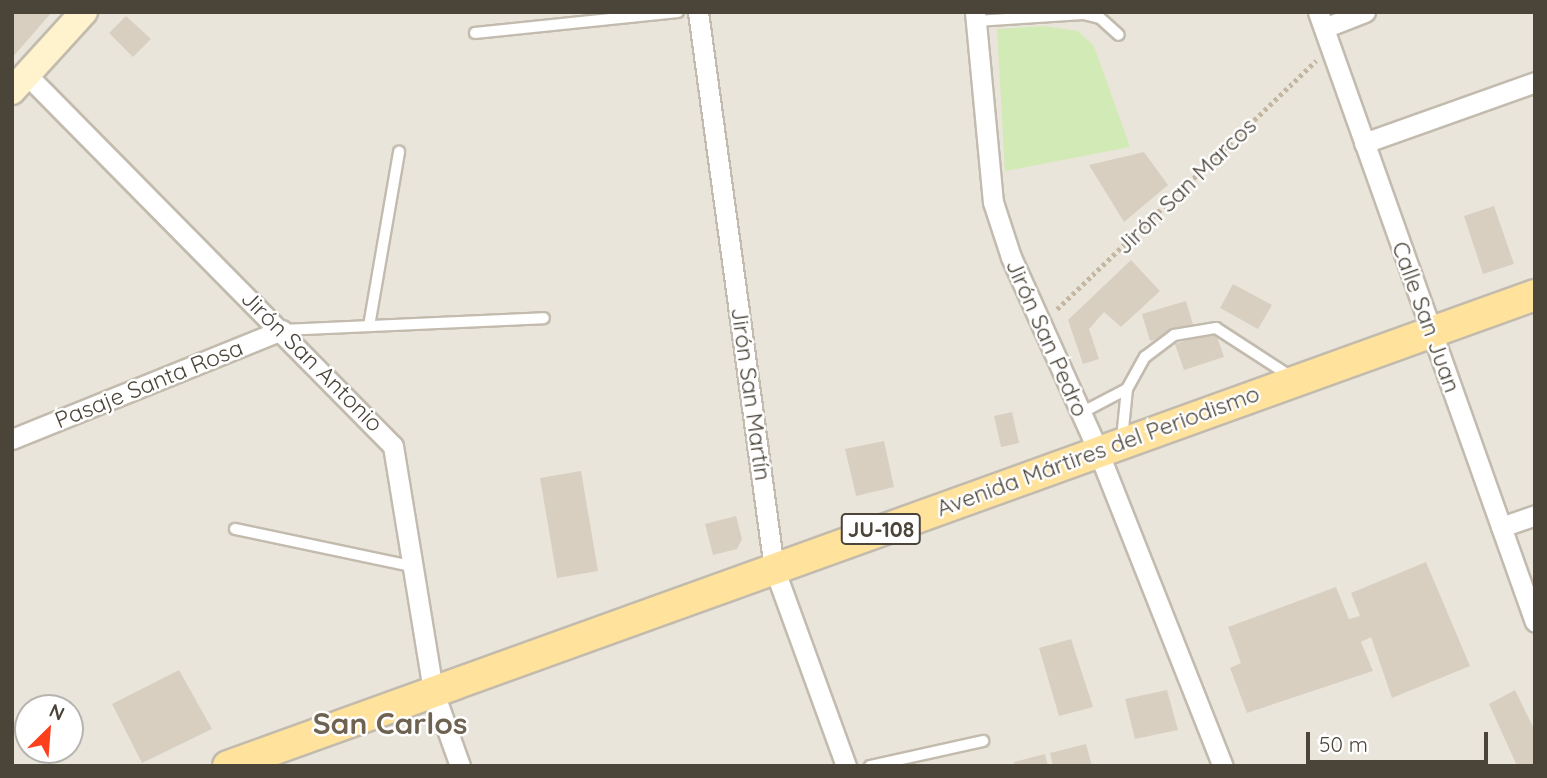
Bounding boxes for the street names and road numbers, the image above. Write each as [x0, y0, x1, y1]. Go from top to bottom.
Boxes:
street label: Jirón San Marcos [1110, 112, 1262, 260]
street label: Calle San Juan [1386, 238, 1466, 396]
street label: Jirón San Pedro [1000, 255, 1094, 421]
street label: Jirón San Antonio [236, 285, 388, 437]
street label: Jirón San Martín [725, 306, 777, 482]
street label: Pasaje Santa Rosa [51, 334, 247, 434]
street label: Avenida Mártires del Periodismo [933, 380, 1263, 522]
road number: JU-108 [841, 512, 921, 546]

